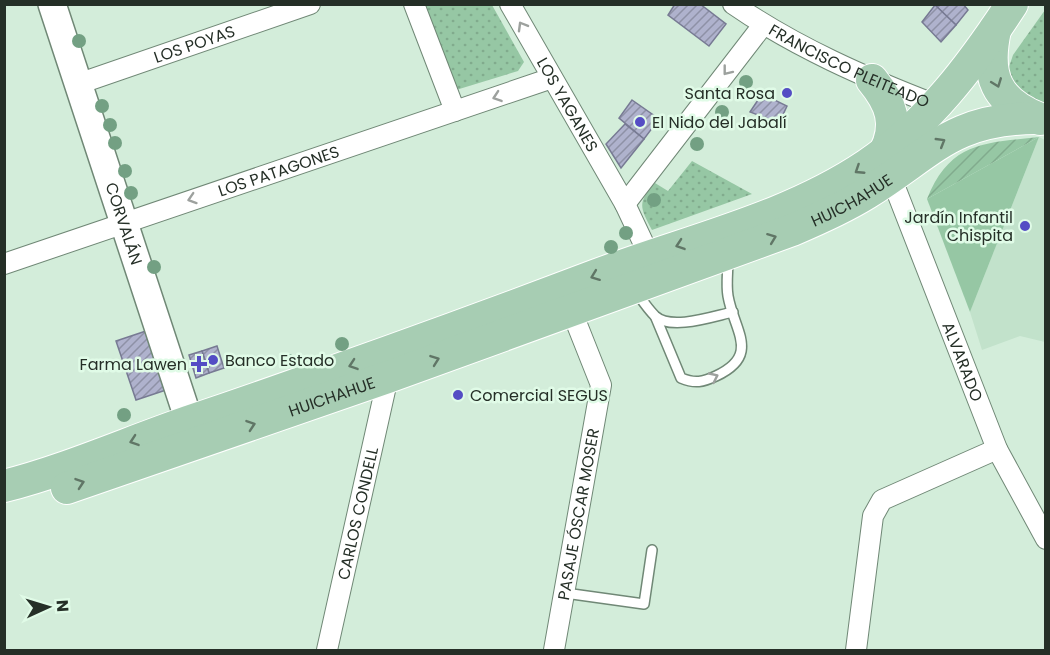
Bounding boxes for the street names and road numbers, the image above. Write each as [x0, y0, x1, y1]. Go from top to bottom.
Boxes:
street label: FRANCISCO PLEITEADO [765, 18, 933, 113]
street label: LOS POYAS [151, 19, 238, 69]
street label: LOS YAGANES [532, 53, 604, 156]
street label: LOS PATAGONES [215, 140, 342, 202]
street label: HUICHAHUE [807, 168, 897, 232]
street label: CORVALÁN [100, 179, 148, 268]
street label: ALVARADO [937, 318, 989, 405]
street label: HUICHAHUE [285, 371, 378, 422]
street label: PASAJE ÓSCAR MOSER [552, 426, 605, 602]
street label: CARLOS CONDELL [332, 445, 384, 582]

